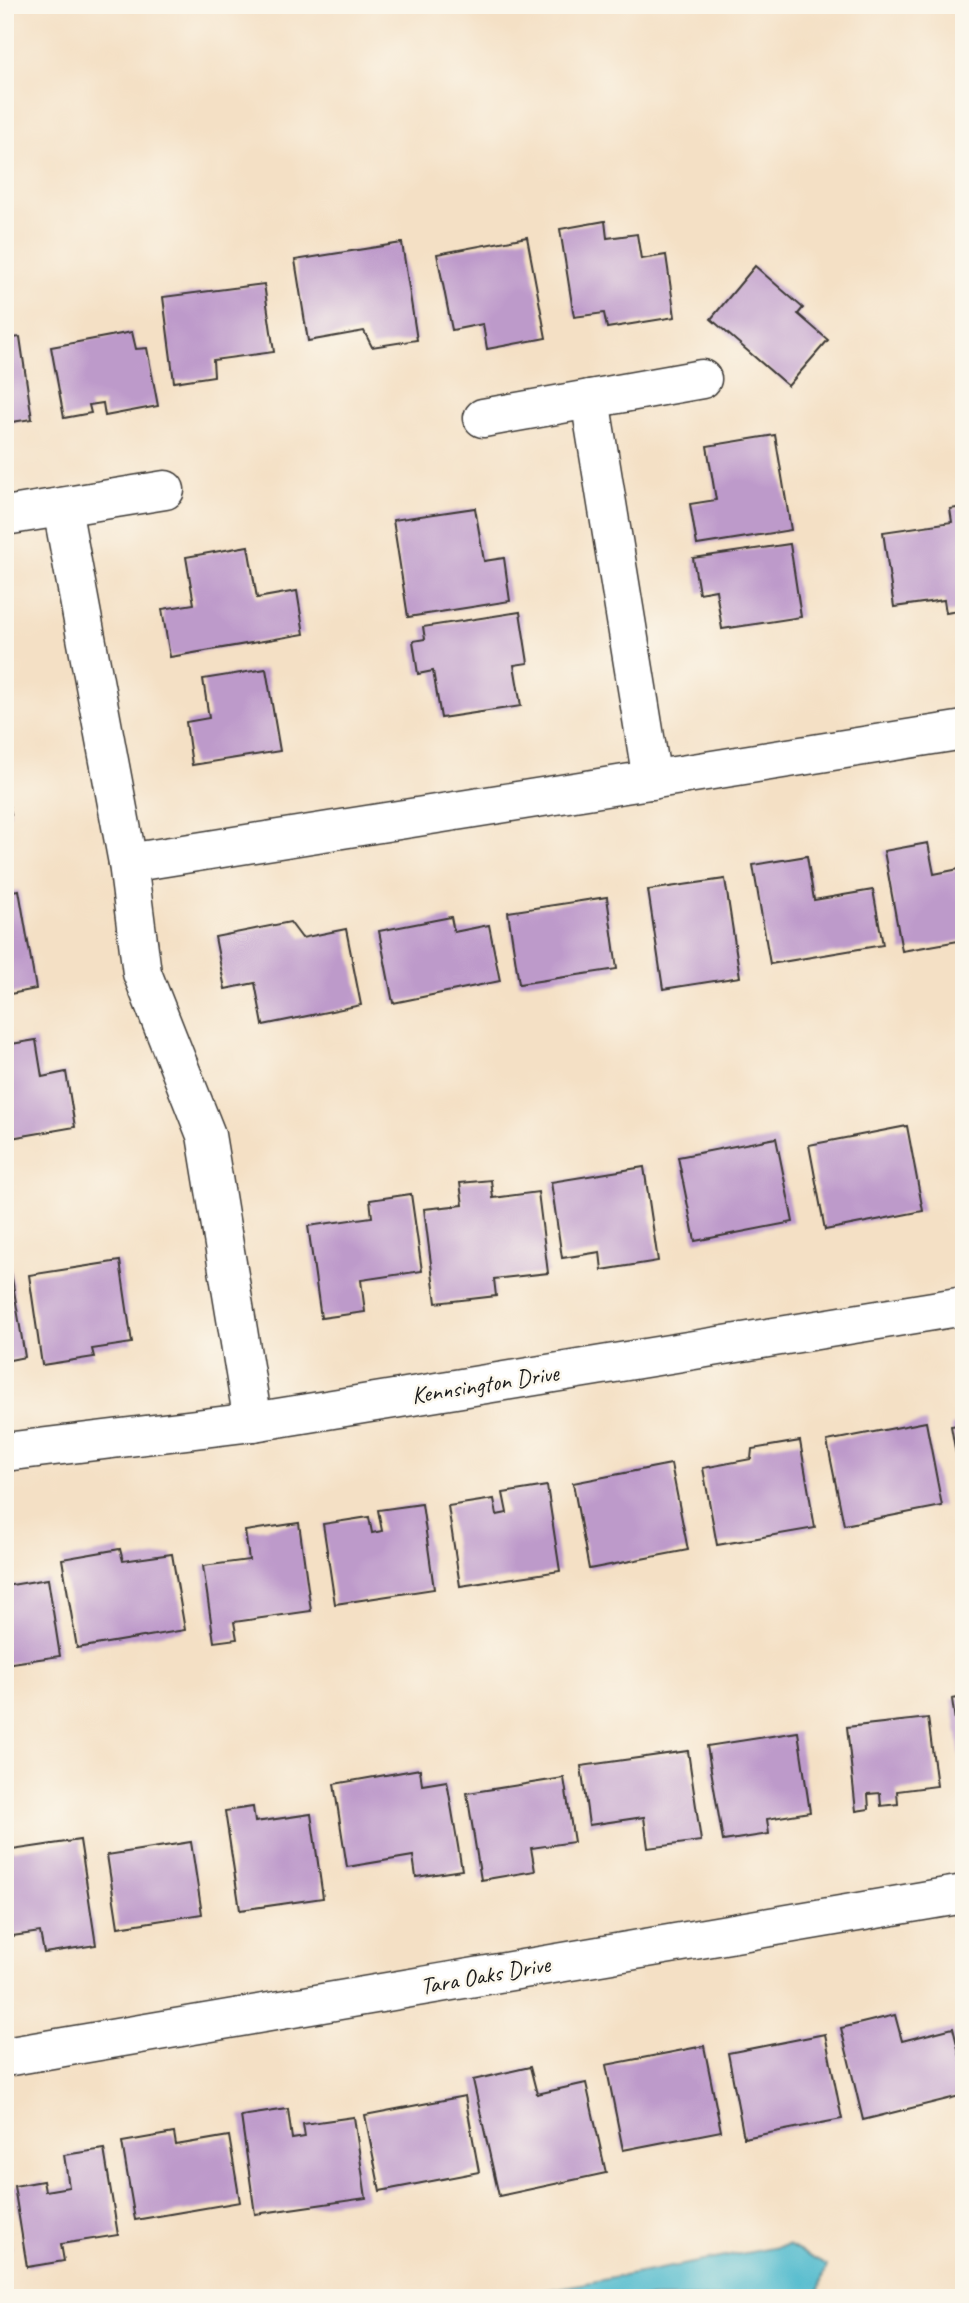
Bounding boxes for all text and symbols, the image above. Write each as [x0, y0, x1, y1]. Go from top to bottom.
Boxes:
street label: Kennsington Drive [409, 1357, 563, 1410]
street label: Tara Oaks Drive [418, 1948, 554, 2001]

